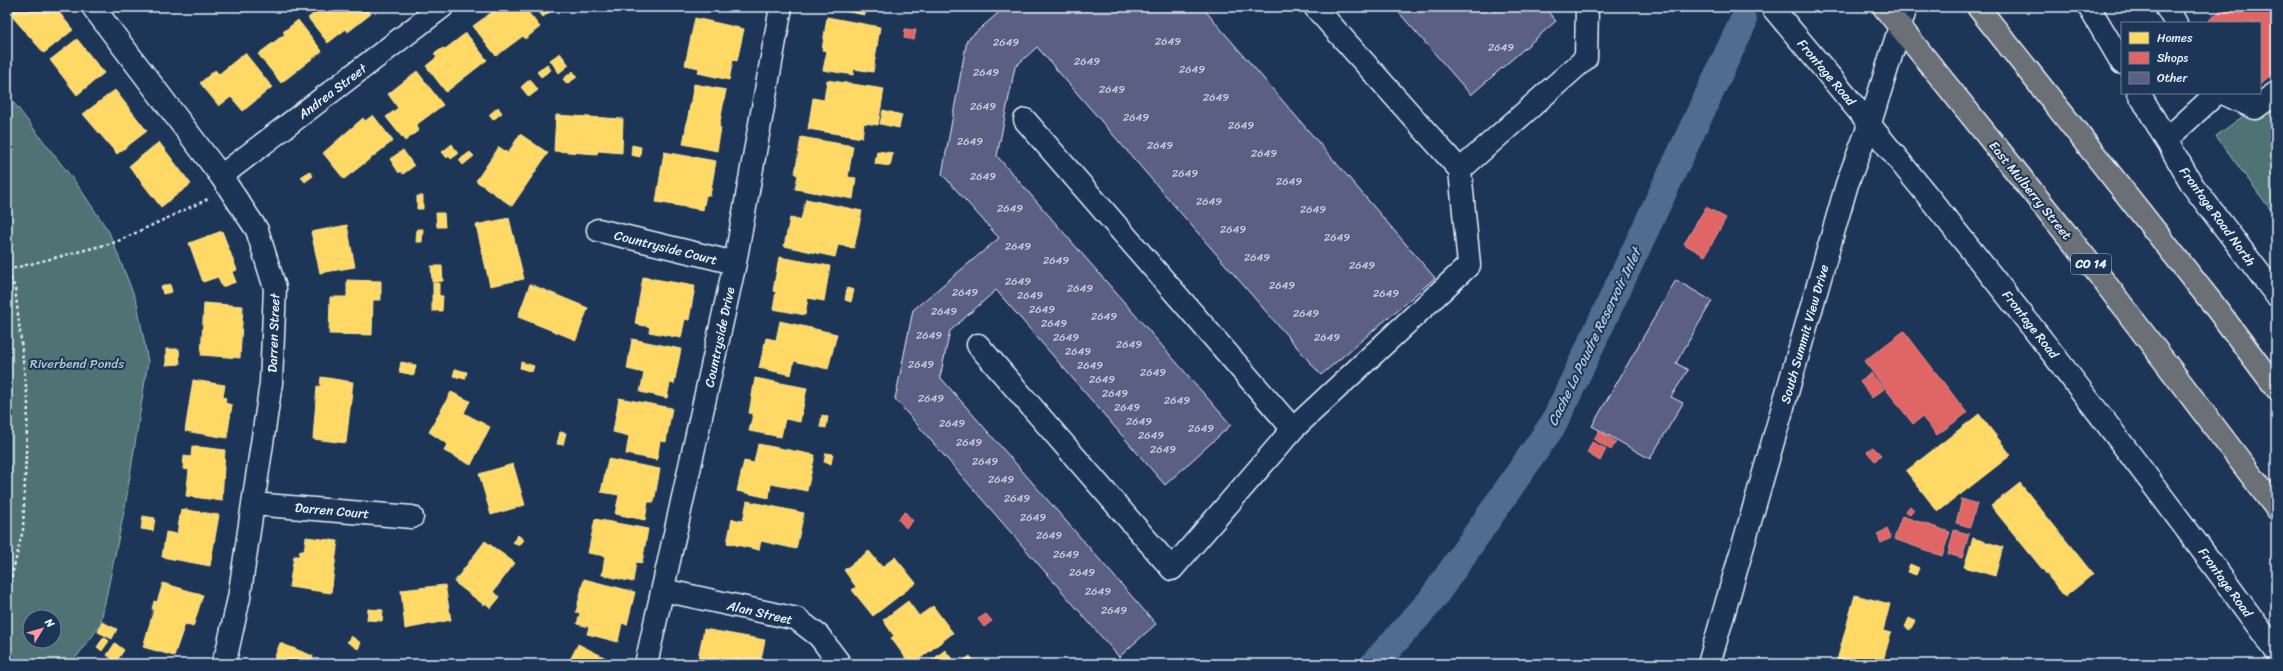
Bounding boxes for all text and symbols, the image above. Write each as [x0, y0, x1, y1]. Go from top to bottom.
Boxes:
legend [2121, 22, 2261, 94]
text: Homes [2157, 27, 2193, 49]
house number: 2649 [1155, 32, 1181, 51]
house number: 2649 [993, 33, 1019, 52]
street label: Frontage Road [1791, 34, 1862, 112]
house number: 2649 [1488, 38, 1514, 57]
text: Shops [2157, 47, 2188, 69]
house number: 2649 [1074, 52, 1100, 71]
street label: Andrea Street [292, 57, 372, 126]
house number: 2649 [1179, 60, 1205, 79]
house number: 2649 [973, 63, 999, 82]
text: Other [2157, 67, 2188, 89]
house number: 2649 [1099, 80, 1125, 99]
house number: 2649 [1203, 88, 1229, 107]
house number: 2649 [970, 97, 996, 116]
house number: 2649 [1123, 108, 1149, 127]
house number: 2649 [1228, 116, 1254, 135]
house number: 2649 [957, 132, 983, 151]
street label: East Mulberry Street [1983, 135, 2078, 245]
house number: 2649 [1147, 136, 1173, 155]
house number: 2649 [1251, 144, 1277, 163]
street label: Frontage Road North [2173, 162, 2262, 271]
house number: 2649 [1172, 164, 1198, 183]
house number: 2649 [970, 167, 996, 186]
house number: 2649 [1276, 172, 1302, 191]
house number: 2649 [1196, 192, 1222, 211]
house number: 2649 [997, 199, 1023, 218]
house number: 2649 [1300, 200, 1326, 219]
house number: 2649 [1220, 220, 1246, 239]
street label: Countryside Court [612, 224, 720, 271]
house number: 2649 [1324, 228, 1350, 247]
house number: 2649 [1005, 237, 1031, 256]
water label: Cache La Poudre Reservoir Inlet [1540, 242, 1649, 430]
house number: 2649 [1244, 248, 1270, 267]
house number: 2649 [1043, 251, 1069, 270]
road number: CO 14 [2071, 254, 2111, 274]
house number: 2649 [1349, 256, 1375, 275]
street label: South Summit View Drive [1774, 261, 1835, 406]
house number: 2649 [1005, 272, 1031, 291]
house number: 2649 [1269, 276, 1295, 295]
house number: 2649 [1067, 279, 1093, 298]
house number: 2649 [952, 283, 978, 302]
house number: 2649 [1373, 284, 1399, 303]
street label: Countryside Drive [698, 285, 741, 389]
street label: Frontage Road [1996, 285, 2066, 365]
house number: 2649 [1017, 286, 1043, 305]
street label: Darren Street [261, 292, 286, 373]
house number: 2649 [1029, 300, 1055, 319]
house number: 2649 [931, 302, 957, 321]
house number: 2649 [1293, 304, 1319, 323]
house number: 2649 [1091, 307, 1117, 326]
house number: 2649 [1041, 314, 1067, 333]
house number: 2649 [916, 326, 942, 345]
house number: 2649 [1053, 328, 1079, 347]
house number: 2649 [1314, 328, 1340, 347]
house number: 2649 [1116, 335, 1142, 354]
house number: 2649 [1065, 342, 1091, 361]
park label: Riverbend Ponds [30, 352, 124, 375]
house number: 2649 [908, 355, 934, 374]
house number: 2649 [1077, 356, 1103, 375]
house number: 2649 [1140, 363, 1166, 382]
house number: 2649 [1089, 370, 1115, 389]
house number: 2649 [1102, 384, 1128, 403]
house number: 2649 [918, 389, 944, 408]
house number: 2649 [1164, 391, 1190, 410]
house number: 2649 [1114, 398, 1140, 417]
house number: 2649 [1126, 412, 1152, 431]
house number: 2649 [939, 414, 965, 433]
house number: 2649 [1188, 419, 1214, 438]
house number: 2649 [1138, 426, 1164, 445]
house number: 2649 [956, 433, 982, 452]
house number: 2649 [1150, 440, 1176, 459]
house number: 2649 [972, 452, 998, 471]
house number: 2649 [988, 470, 1014, 489]
house number: 2649 [1004, 489, 1030, 508]
street label: Darren Court [294, 496, 370, 525]
house number: 2649 [1020, 508, 1046, 527]
house number: 2649 [1036, 526, 1062, 545]
street label: Frontage Road [2192, 542, 2260, 623]
house number: 2649 [1053, 545, 1079, 564]
house number: 2649 [1069, 563, 1095, 582]
house number: 2649 [1085, 582, 1111, 601]
street label: Alan Street [724, 594, 795, 631]
house number: 2649 [1101, 601, 1127, 620]
north arrow [22, 609, 62, 649]
text: N [39, 614, 60, 632]

